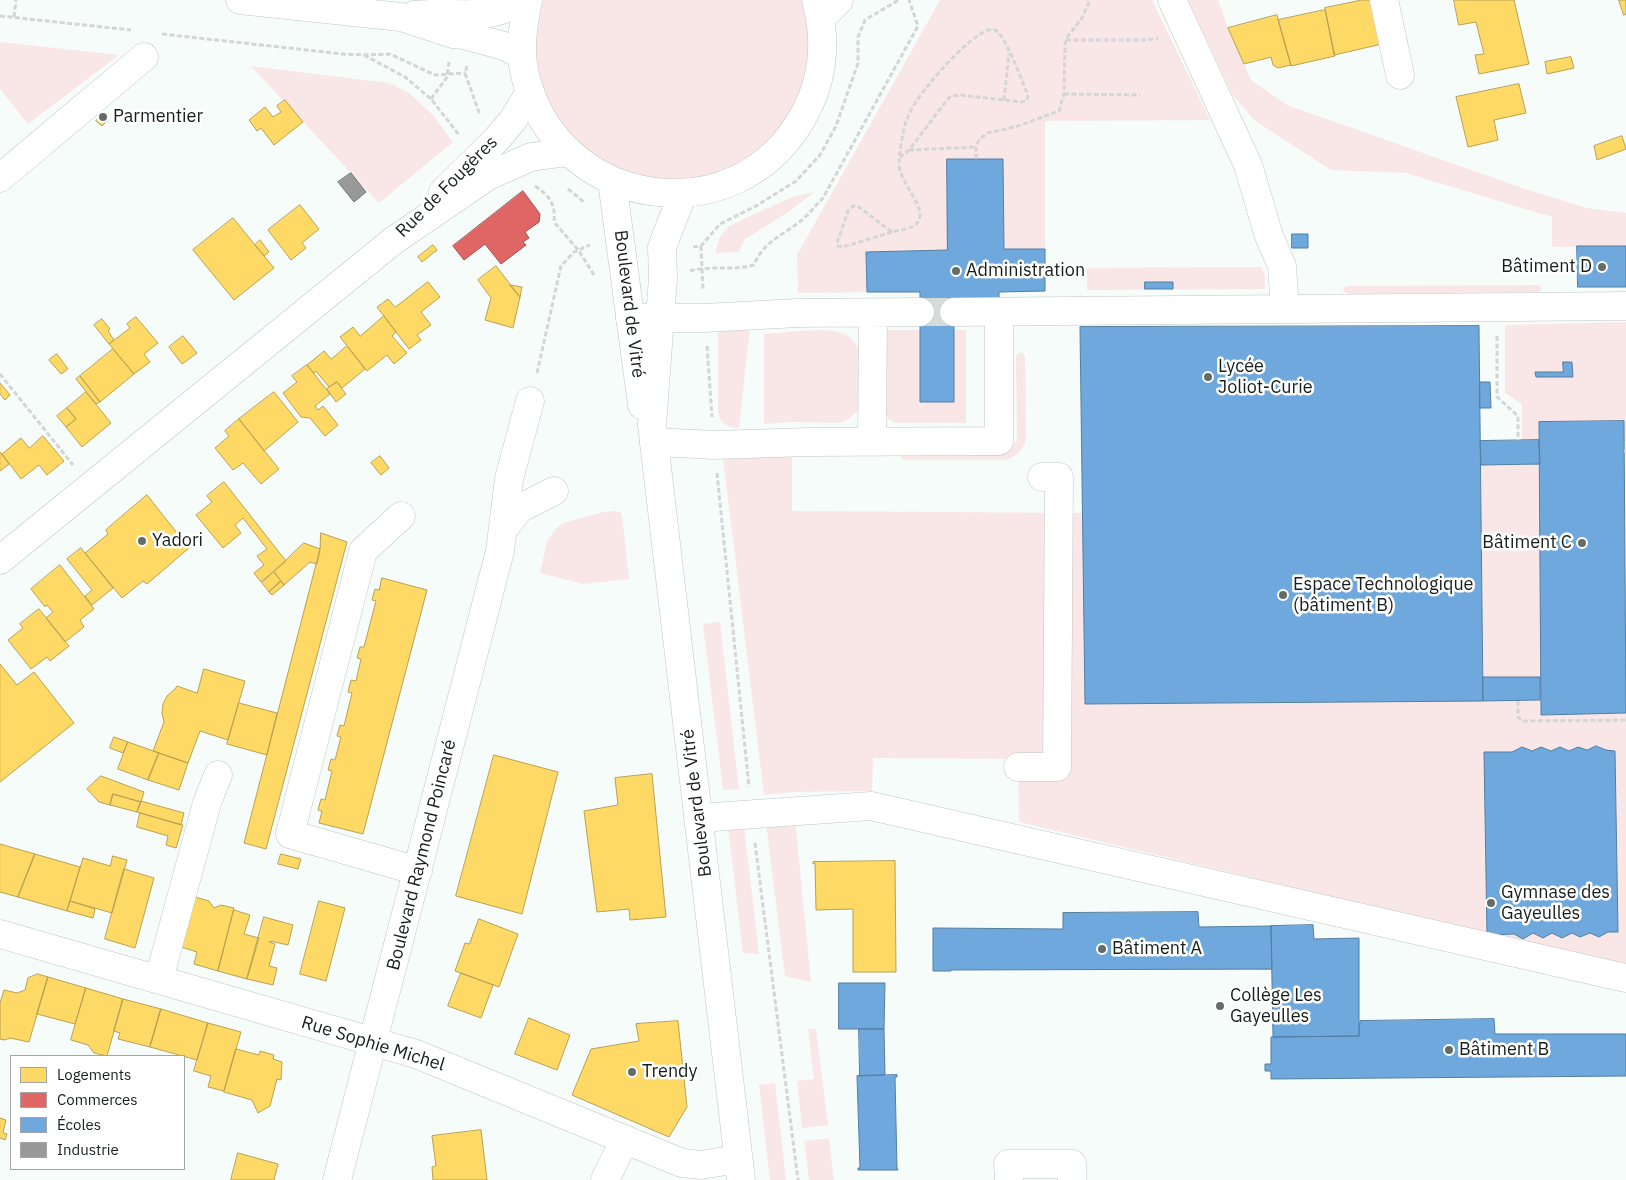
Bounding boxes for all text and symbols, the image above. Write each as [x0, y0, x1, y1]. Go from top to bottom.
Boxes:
place label: Parmentier [113, 106, 203, 128]
marker: Parmentier [97, 111, 109, 123]
street label: Rue de Fougères [392, 132, 502, 242]
street label: Boulevard de Vitré [609, 229, 649, 379]
place label: Bâtiment D [1501, 256, 1592, 278]
place label: Administration [966, 260, 1085, 282]
marker: Bâtiment D [1596, 261, 1608, 273]
marker: Administration [950, 265, 962, 277]
place label: Lycée Joliot-Curie [1218, 356, 1313, 398]
marker: Lycée Joliot-Curie [1202, 371, 1214, 383]
place label: Yadori [152, 530, 203, 552]
place label: Bâtiment C [1482, 532, 1572, 554]
marker: Yadori [136, 535, 148, 547]
marker: Bâtiment C [1576, 537, 1588, 549]
place label: Espace Technologique (bâtiment B) [1293, 574, 1474, 616]
marker: Espace Technologique (bâtiment B) [1277, 589, 1289, 601]
street label: Boulevard de Vitré [677, 728, 717, 878]
street label: Boulevard Raymond Poincaré [383, 737, 461, 973]
place label: Gymnase des Gayeulles [1501, 882, 1610, 924]
marker: Gymnase des Gayeulles [1485, 897, 1497, 909]
place label: Bâtiment A [1112, 938, 1202, 960]
marker: Bâtiment A [1096, 943, 1108, 955]
place label: Collège Les Gayeulles [1230, 985, 1322, 1028]
marker: Collège Les Gayeulles [1214, 1000, 1226, 1012]
street label: Rue Sophie Michel [299, 1012, 447, 1076]
place label: Bâtiment B [1459, 1039, 1549, 1061]
marker: Bâtiment B [1443, 1044, 1455, 1056]
legend [10, 1055, 185, 1170]
place label: Trendy [642, 1061, 698, 1083]
text: Logements [57, 1065, 131, 1084]
marker: Trendy [626, 1066, 638, 1078]
text: Commerces [57, 1090, 138, 1109]
text: Écoles [57, 1115, 101, 1134]
text: Industrie [57, 1140, 119, 1159]

